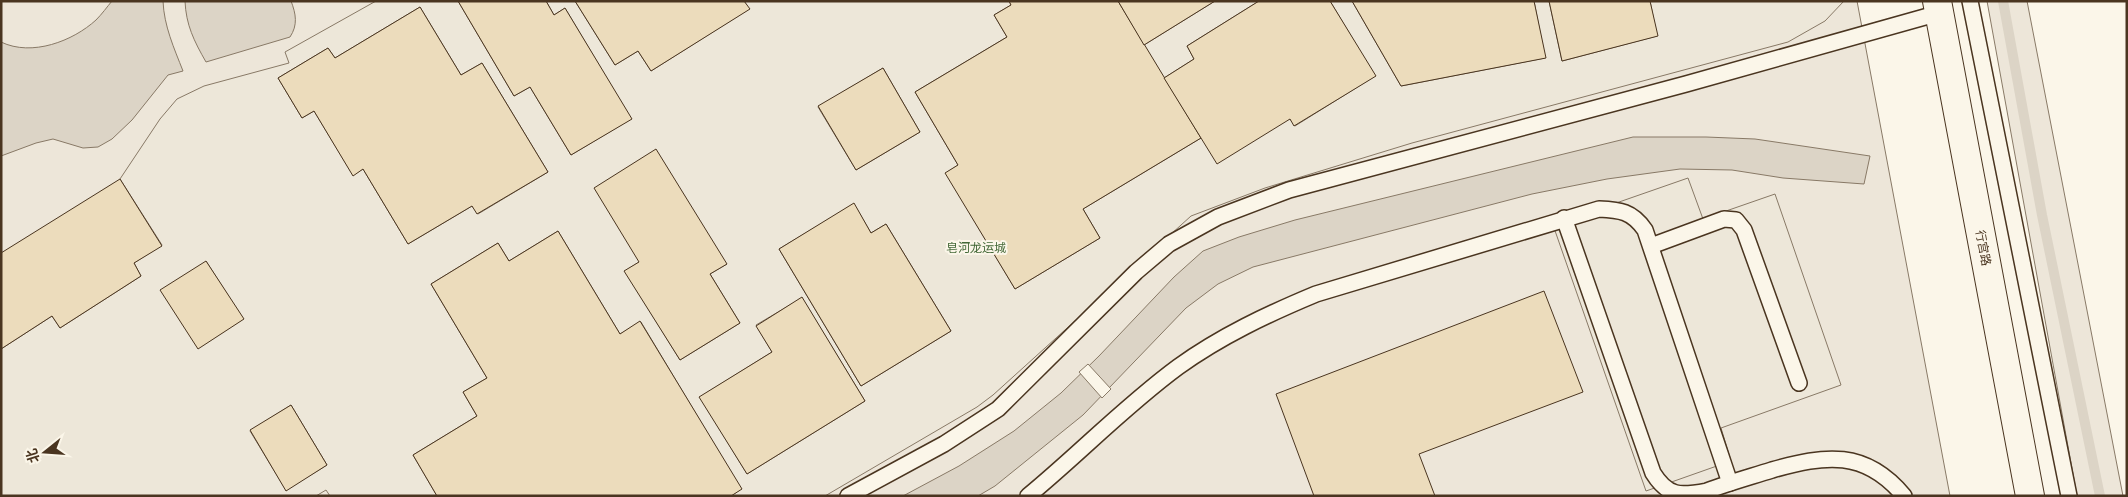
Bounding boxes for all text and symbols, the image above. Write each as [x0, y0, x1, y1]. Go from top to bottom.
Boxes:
street label: 行宫路 [1973, 229, 1993, 267]
park label: 皂河龙运城 [946, 241, 1006, 255]
north arrow [20, 427, 70, 477]
text: 北 [23, 446, 43, 465]

